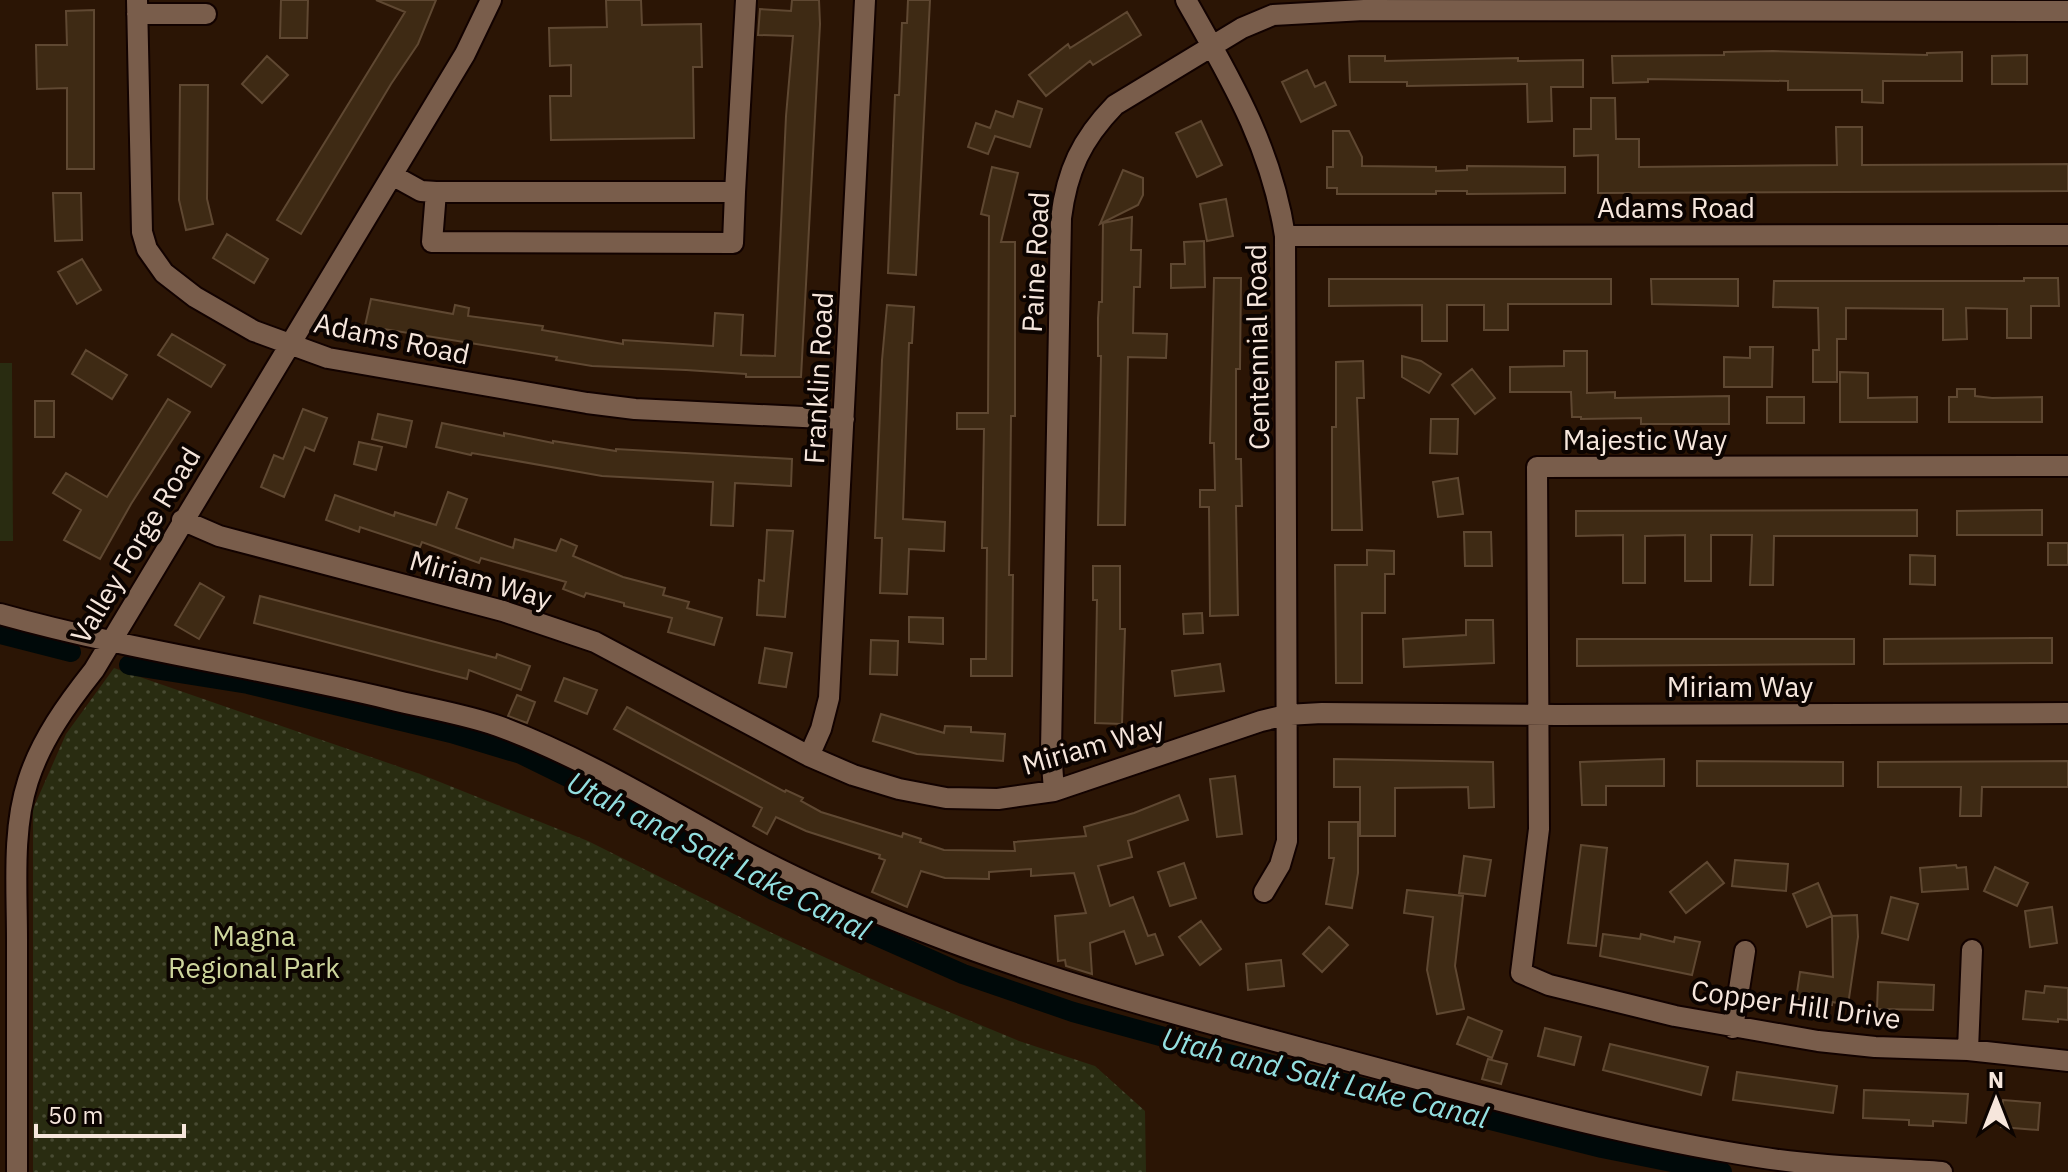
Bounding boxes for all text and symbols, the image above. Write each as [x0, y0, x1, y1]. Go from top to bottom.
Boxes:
street label: Adams Road [1597, 189, 1755, 226]
street label: Paine Road [1013, 191, 1057, 333]
street label: Centennial Road [1237, 244, 1277, 450]
street label: Franklin Road [795, 291, 841, 465]
street label: Adams Road [311, 303, 473, 373]
street label: Majestic Way [1563, 421, 1727, 458]
street label: Valley Forge Road [62, 440, 208, 650]
street label: Miriam Way [406, 541, 557, 617]
street label: Miriam Way [1667, 668, 1813, 705]
street label: Miriam Way [1018, 707, 1169, 783]
water label: Utah and Salt Lake Canal [561, 761, 877, 949]
park label: Magna Regional Park [168, 917, 340, 986]
street label: Copper Hill Drive [1689, 971, 1903, 1037]
water label: Utah and Salt Lake Canal [1157, 1017, 1493, 1137]
north arrow [1956, 1060, 2036, 1140]
text: N [1988, 1065, 2004, 1094]
scale bar [36, 1088, 184, 1138]
text: 50 m [48, 1099, 103, 1131]

